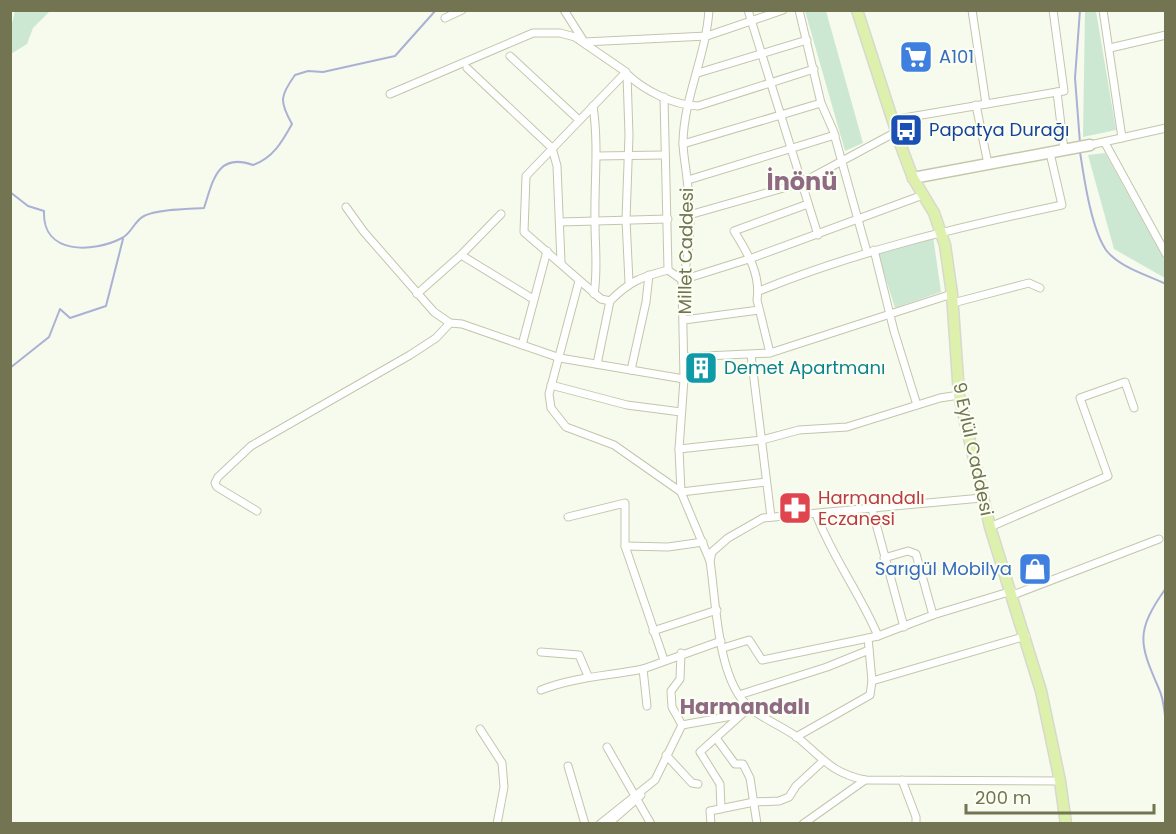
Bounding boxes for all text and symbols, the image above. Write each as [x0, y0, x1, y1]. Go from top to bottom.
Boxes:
supermarket icon: A101 [898, 39, 934, 75]
place label: A101 [939, 44, 974, 69]
bus stop icon: Papatya Durağı [888, 112, 924, 148]
place label: Papatya Durağı [929, 117, 1069, 142]
district label: İnönü [767, 165, 837, 198]
street label: Millet Caddesi [672, 187, 699, 315]
building icon: Demet Apartmanı [683, 350, 719, 386]
place label: Demet Apartmanı [724, 355, 885, 380]
street label: 9 Eylül Caddesi [947, 380, 1000, 518]
place label: Harmandalı Eczanesi [818, 485, 925, 531]
pharmacy icon: Harmandalı Eczanesi [777, 490, 813, 526]
shop icon: Sarıgül Mobilya [1017, 551, 1053, 587]
place label: Sarıgül Mobilya [875, 556, 1012, 581]
district label: Harmandalı [680, 692, 810, 721]
scale bar [966, 777, 1154, 815]
text: 200 m [975, 785, 1031, 810]

